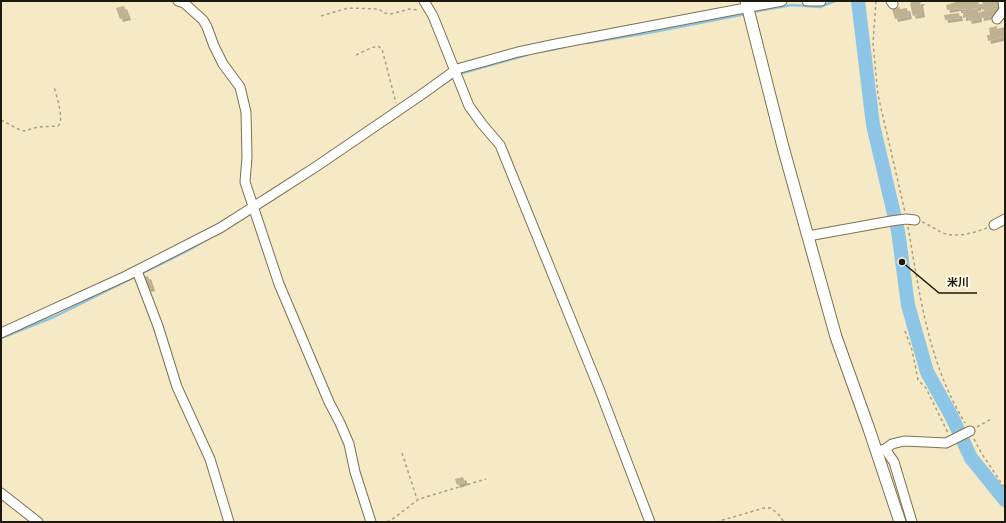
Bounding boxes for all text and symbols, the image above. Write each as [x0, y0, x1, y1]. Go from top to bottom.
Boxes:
callout: 米川 [939, 270, 977, 293]
text: 米川 [947, 276, 969, 289]

